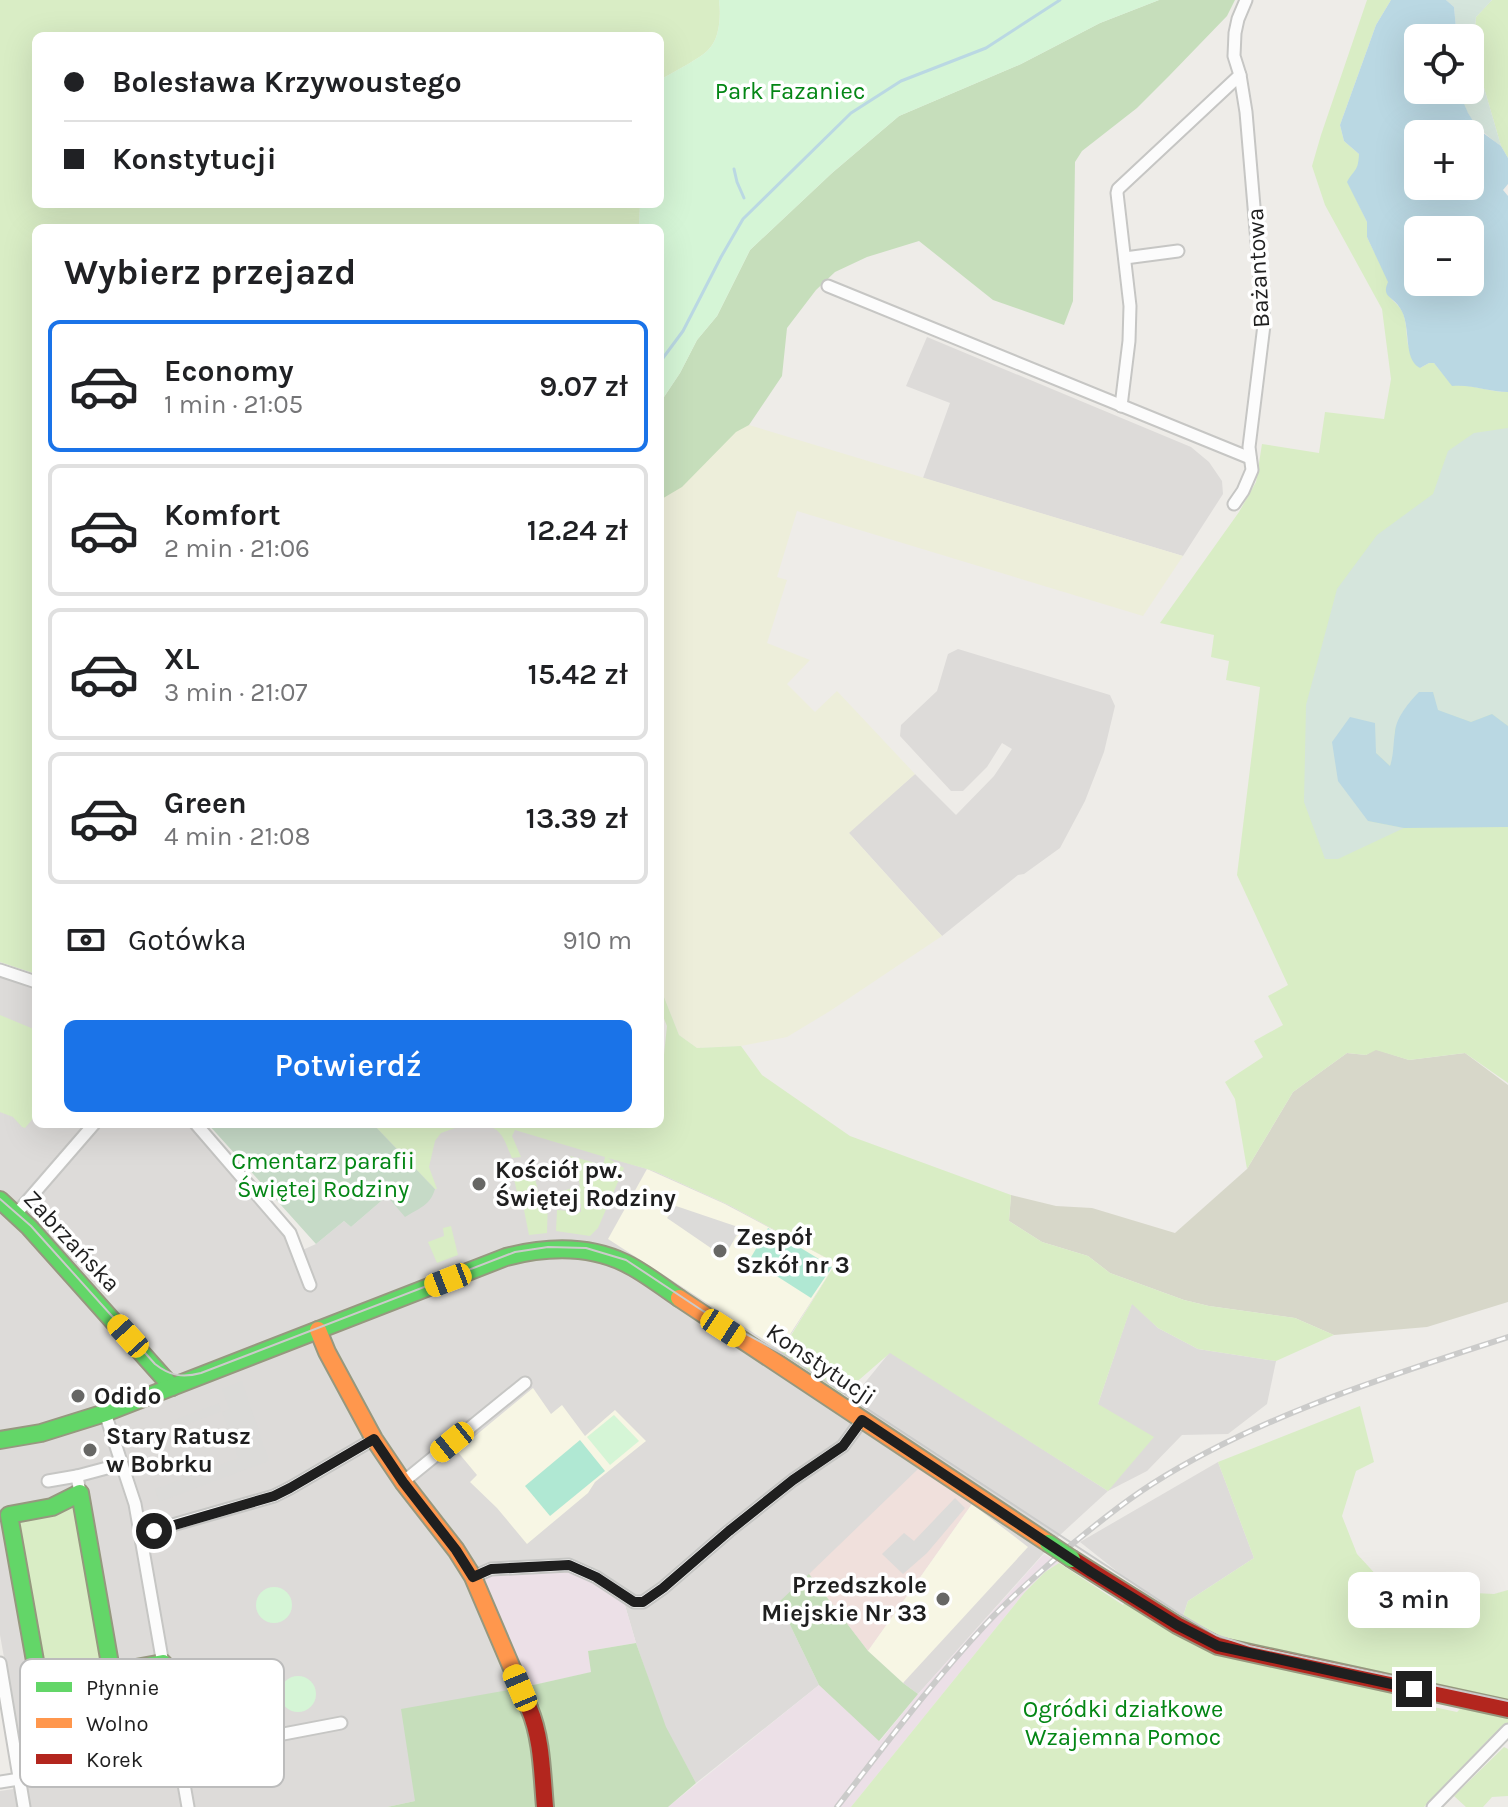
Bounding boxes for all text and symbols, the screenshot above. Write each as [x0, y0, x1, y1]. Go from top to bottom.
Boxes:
map controls [1404, 24, 1484, 296]
button: locate [1404, 24, 1484, 104]
text: Bolesława Krzywoustego [112, 64, 462, 100]
park label: Park Fazaniec [715, 77, 865, 105]
button: + [1404, 120, 1484, 200]
text: Konstytucji [112, 141, 276, 177]
street label: Bażantowa [1241, 207, 1275, 329]
button: − [1404, 216, 1484, 296]
text: Wybierz przejazd [64, 251, 356, 293]
icon: car [68, 350, 140, 422]
text: Economy [164, 353, 294, 389]
text: 9.07 zł [539, 368, 628, 404]
text: 1 min · 21:05 [164, 389, 303, 420]
icon: car [68, 494, 140, 566]
text: Komfort [164, 497, 281, 533]
text: 12.24 zł [527, 512, 628, 548]
text: 2 min · 21:06 [164, 533, 310, 564]
icon: car [68, 638, 140, 710]
text: XL [164, 641, 199, 677]
text: 15.42 zł [527, 656, 628, 692]
text: 3 min · 21:07 [164, 677, 308, 708]
icon: car [68, 782, 140, 854]
text: Green [164, 785, 247, 821]
text: 13.39 zł [525, 800, 628, 836]
text: 4 min · 21:08 [164, 821, 311, 852]
icon: cash [64, 918, 108, 962]
text: Gotówka [128, 922, 247, 958]
text: 910 m [562, 925, 632, 956]
button: Potwierdź [64, 1020, 632, 1112]
park label: Cmentarz parafii Świętej Rodziny [231, 1147, 415, 1203]
place label: Kościół pw. Świętej Rodziny [495, 1156, 676, 1212]
marker: Kościół pw. Świętej Rodziny [470, 1175, 488, 1193]
street label: Zabrzańska [18, 1184, 126, 1298]
place label: Zespół Szkół nr 3 [736, 1223, 850, 1279]
marker: Zespół Szkół nr 3 [711, 1242, 729, 1260]
car [421, 1260, 475, 1300]
car [696, 1305, 750, 1351]
car [103, 1310, 153, 1362]
street label: Konstytucji [761, 1317, 881, 1411]
place label: Odido [94, 1382, 161, 1410]
marker: Odido [69, 1387, 87, 1405]
car [426, 1418, 478, 1466]
place label: Stary Ratusz w Bobrku [106, 1422, 251, 1478]
marker: Stary Ratusz w Bobrku [81, 1441, 99, 1459]
route start [136, 1513, 172, 1549]
place label: Przedszkole Miejskie Nr 33 [761, 1571, 927, 1627]
callout: 3 min [1348, 1573, 1480, 1629]
text: 3 min [1378, 1584, 1450, 1615]
marker: Przedszkole Miejskie Nr 33 [934, 1590, 952, 1608]
legend [20, 1659, 284, 1787]
car [500, 1661, 540, 1715]
route end [1396, 1671, 1432, 1707]
text: Płynnie [86, 1675, 159, 1701]
park label: Ogródki działkowe Wzajemna Pomoc [1023, 1695, 1223, 1751]
text: Wolno [86, 1711, 148, 1737]
text: Korek [86, 1747, 143, 1773]

